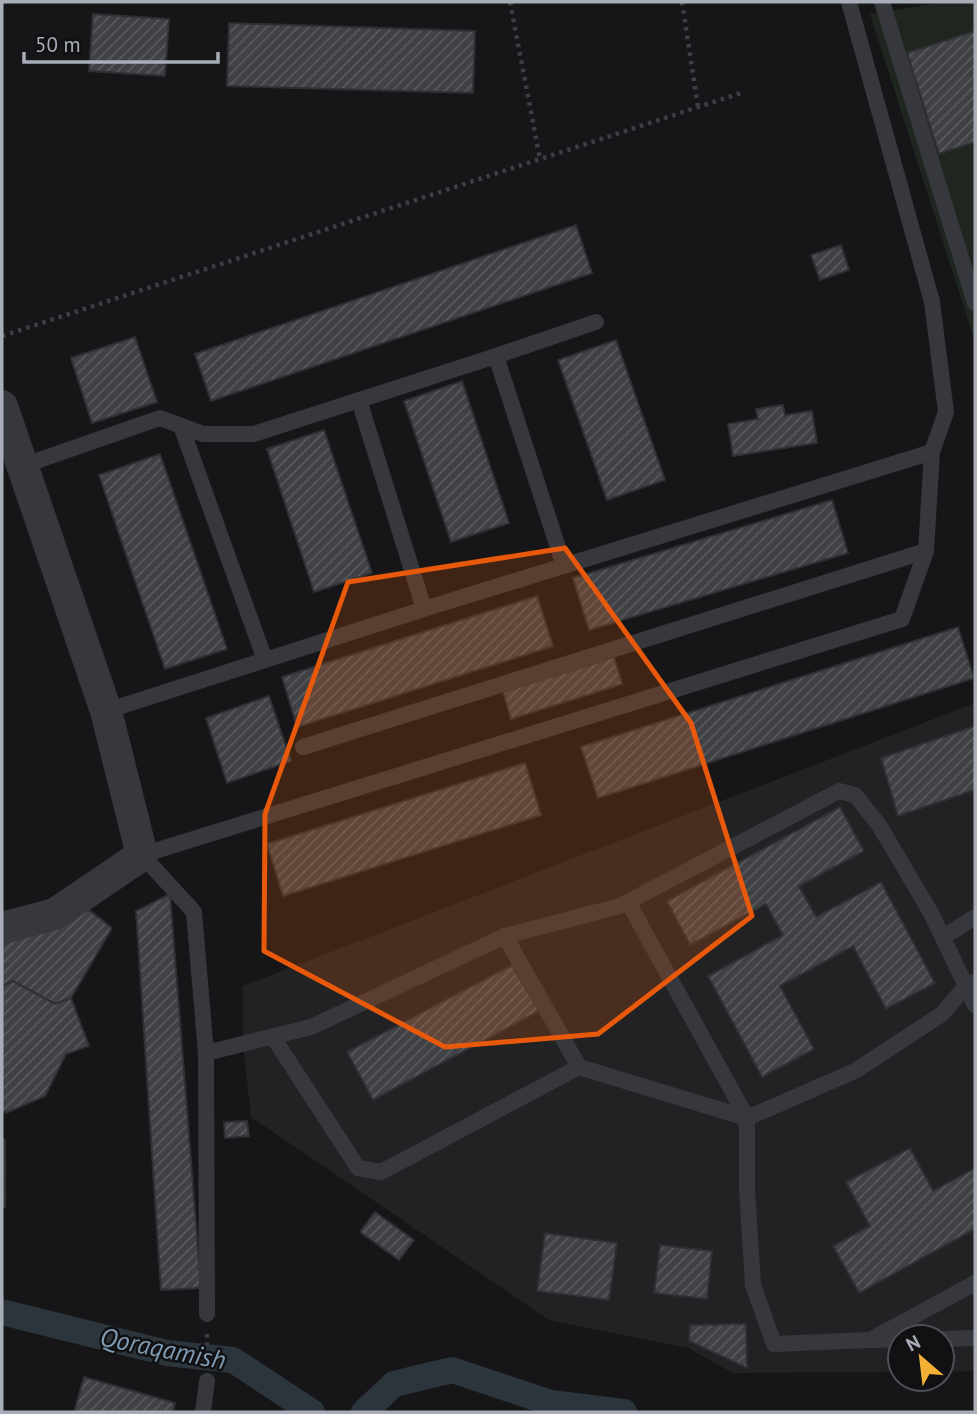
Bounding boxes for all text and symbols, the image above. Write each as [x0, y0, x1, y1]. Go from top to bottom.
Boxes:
scale bar [24, 21, 219, 65]
text: 50 m [35, 31, 81, 58]
water label: Qoraqamish [97, 1320, 229, 1376]
north arrow [886, 1323, 956, 1393]
text: N [902, 1329, 924, 1357]

